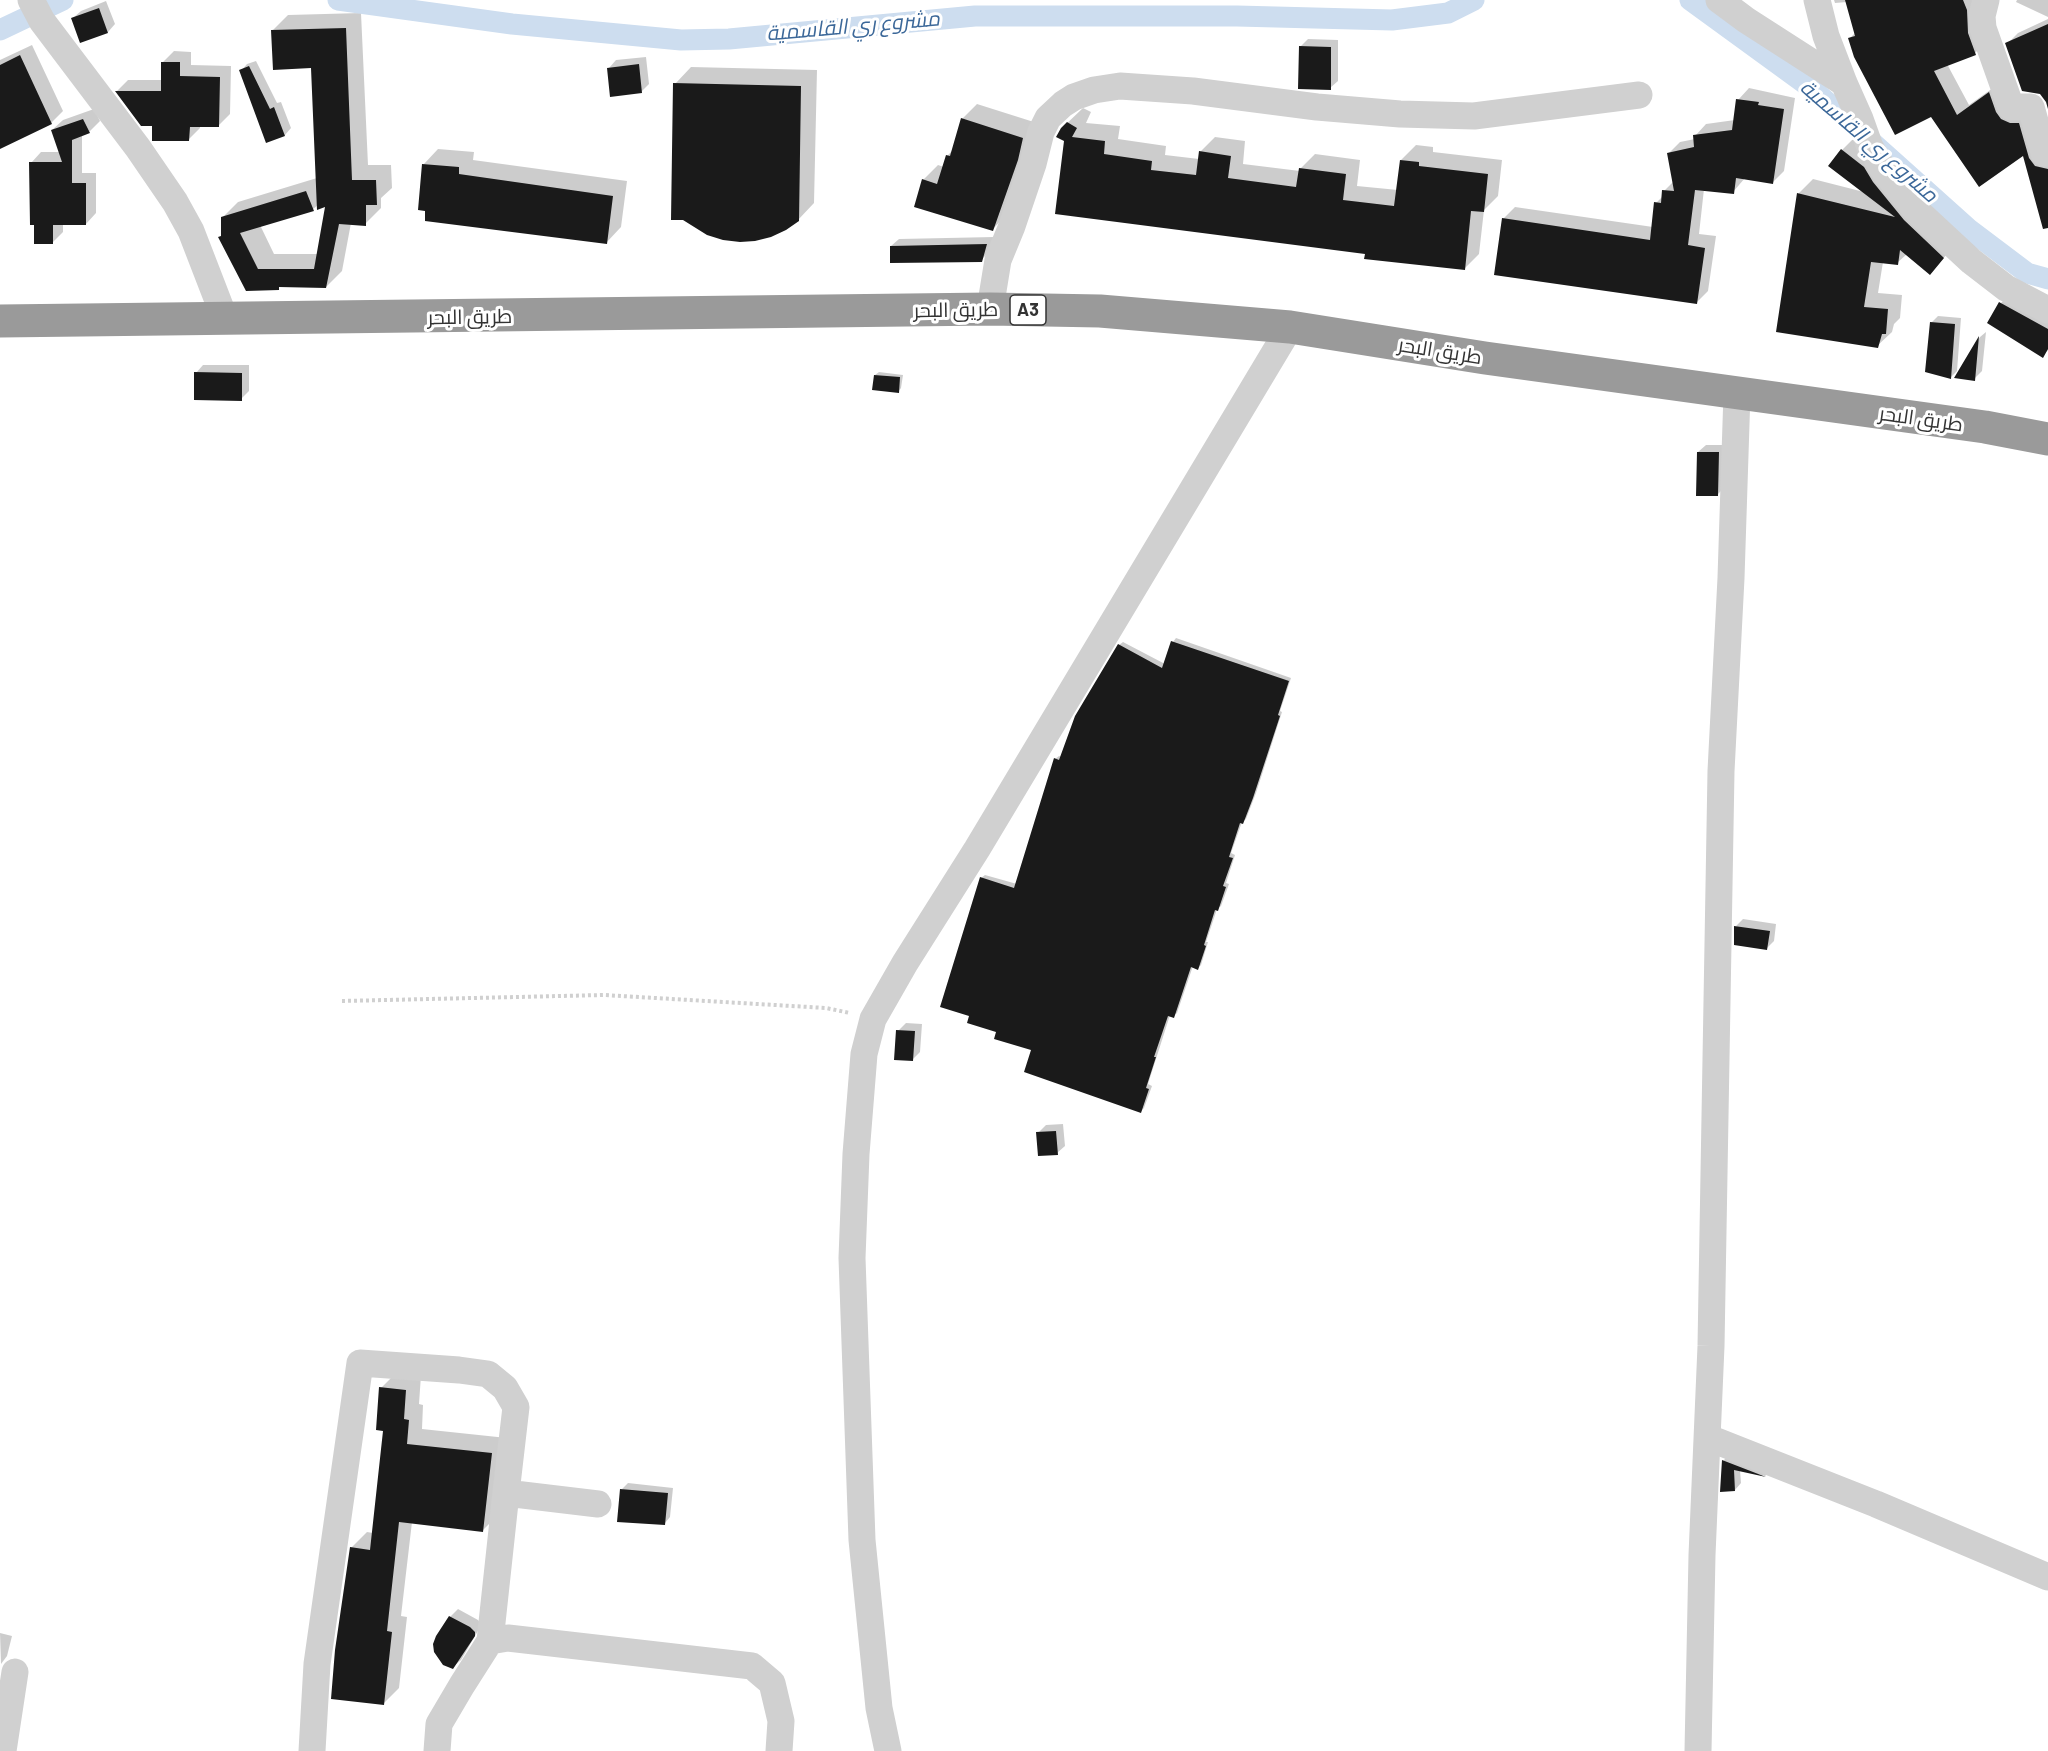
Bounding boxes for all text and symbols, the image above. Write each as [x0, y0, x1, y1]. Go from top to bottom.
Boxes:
water label: مشروع ري القاسمية [765, 6, 941, 46]
water label: مشروع ري القاسمية [1795, 74, 1943, 208]
road number: A3 [1010, 295, 1046, 325]
street label: طريق البحر [914, 297, 998, 323]
street label: طريق البحر [428, 304, 512, 330]
street label: طريق البحر [1396, 333, 1484, 369]
street label: طريق البحر [1877, 401, 1965, 437]

